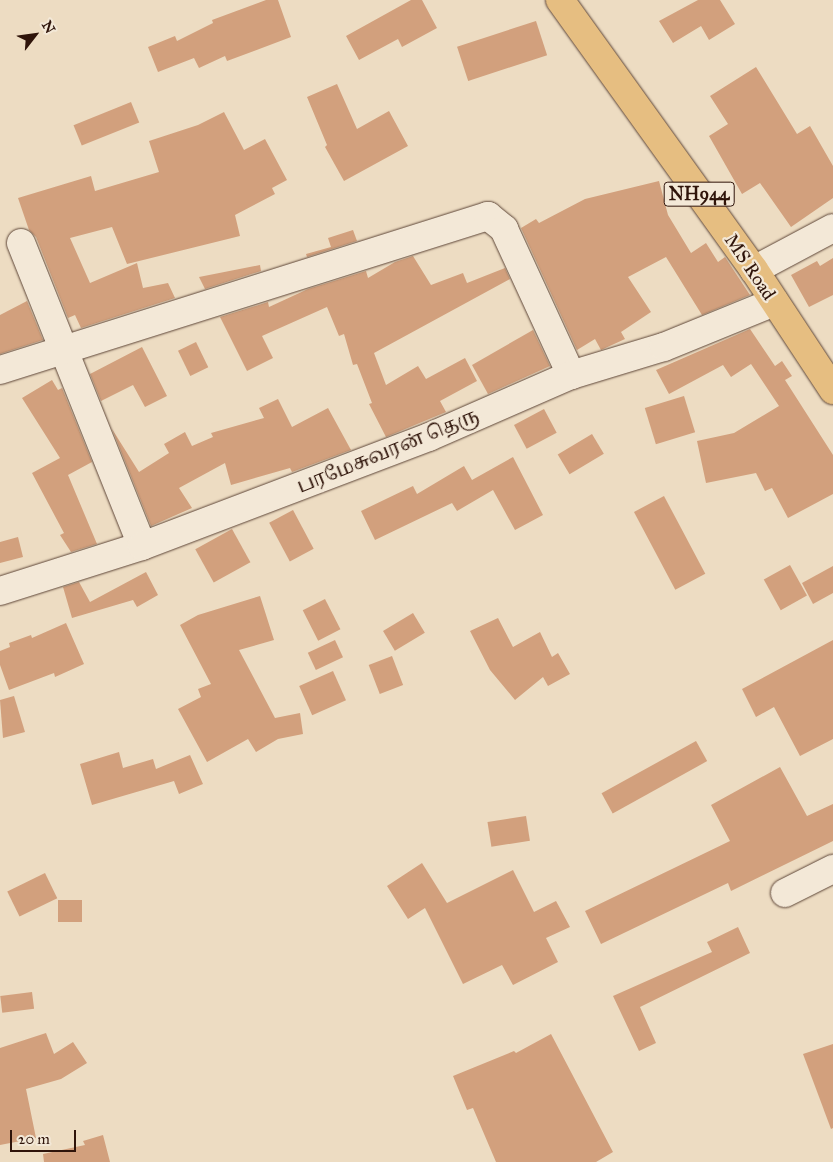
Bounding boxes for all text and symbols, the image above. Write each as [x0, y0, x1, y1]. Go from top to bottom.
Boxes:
north arrow [10, 10, 60, 60]
text: N [38, 18, 59, 37]
road number: NH944 [663, 178, 735, 210]
street label: MS Road [720, 229, 780, 305]
street label: பரமேசுவரன் தெரு [294, 404, 482, 498]
scale bar [12, 1120, 79, 1152]
text: 20 m [18, 1130, 50, 1148]

